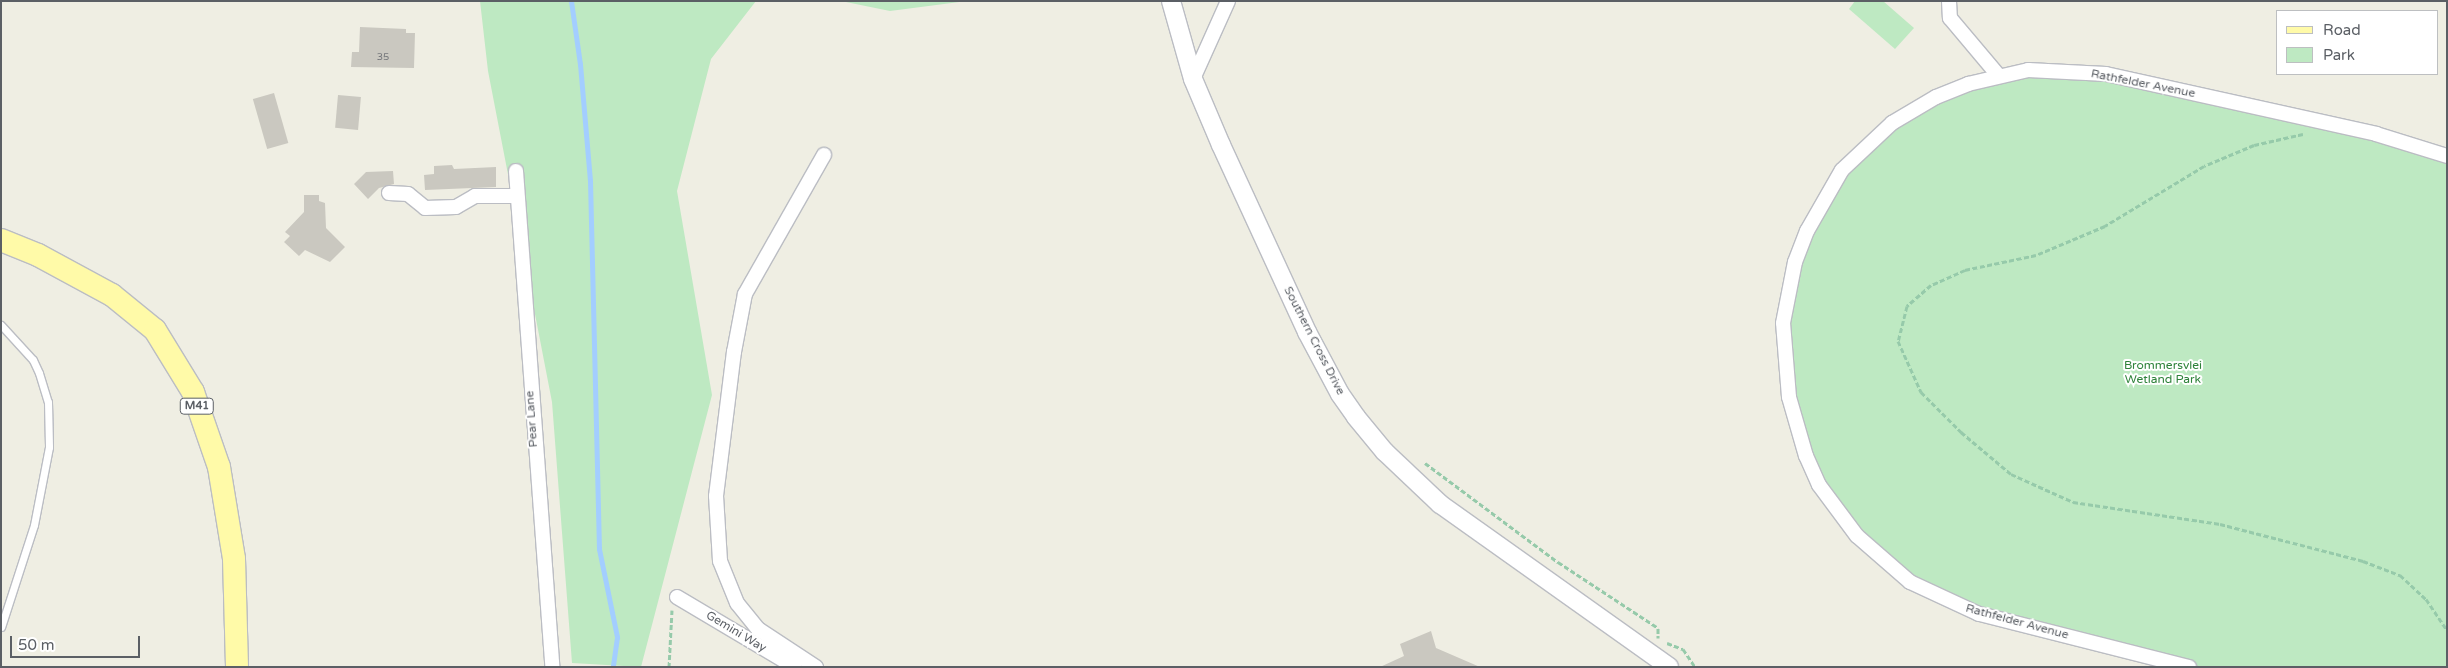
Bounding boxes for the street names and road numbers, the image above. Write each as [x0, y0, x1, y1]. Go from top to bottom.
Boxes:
street label: Rathfelder Avenue [2090, 67, 2196, 101]
street label: Southern Cross Drive [1280, 284, 1348, 398]
street label: Pear Lane [523, 390, 541, 448]
road number: M41 [180, 398, 214, 414]
street label: Rathfelder Avenue [1964, 601, 2070, 643]
street label: Gemini Way [703, 608, 769, 656]

